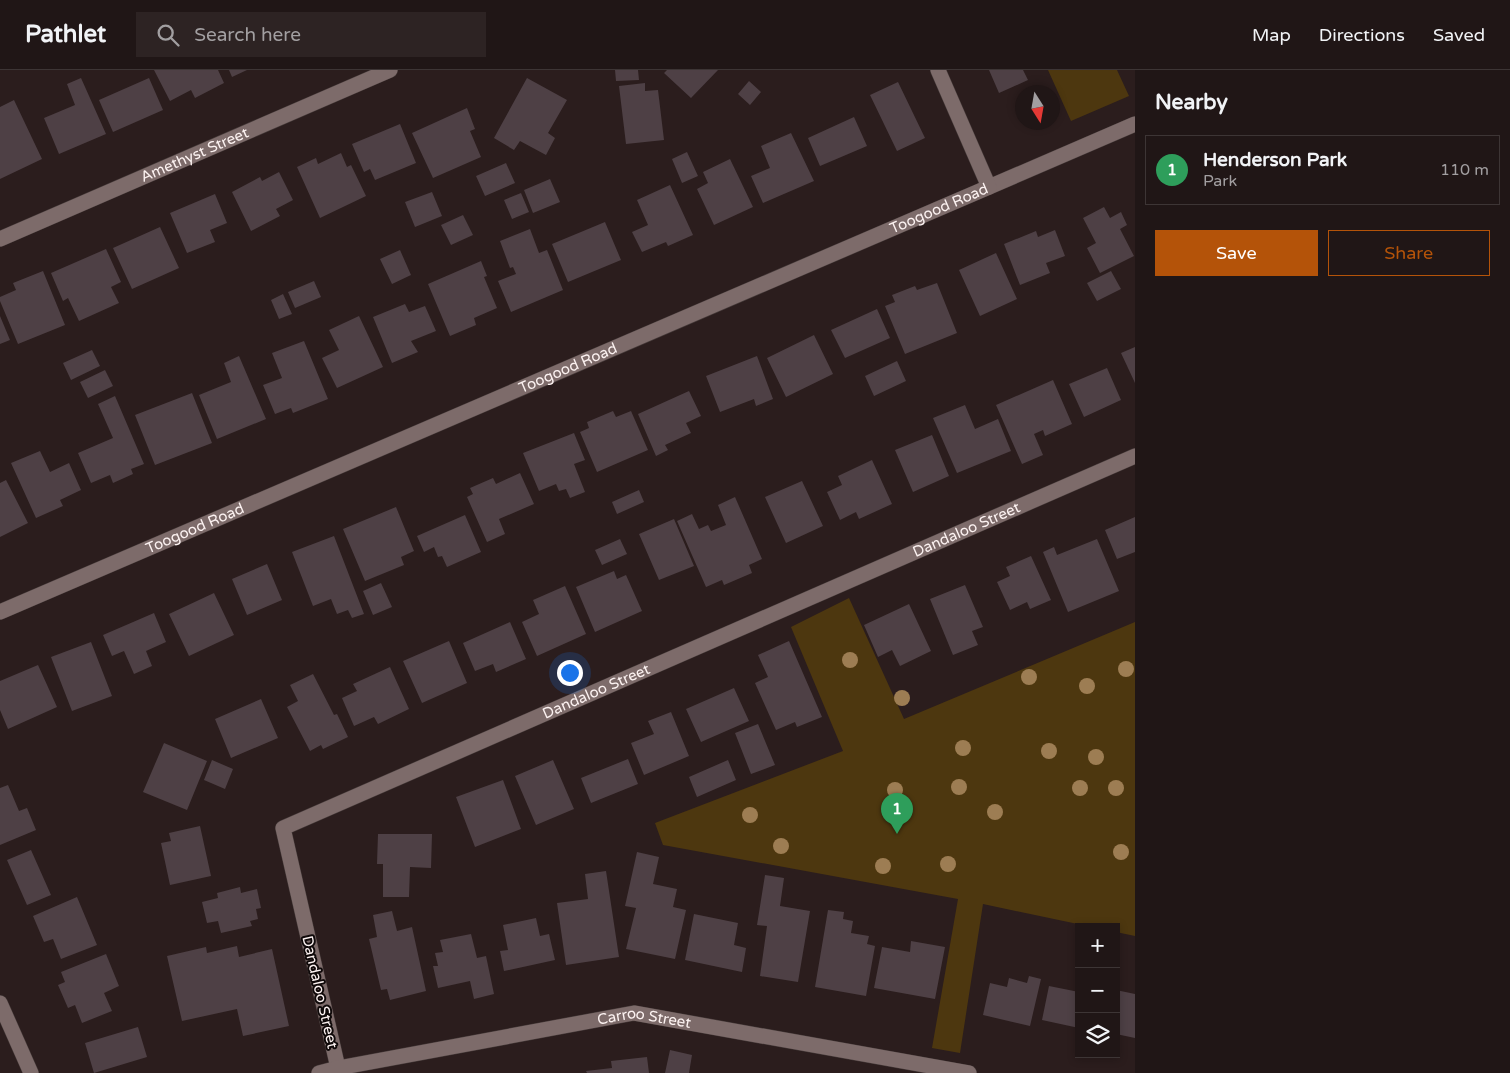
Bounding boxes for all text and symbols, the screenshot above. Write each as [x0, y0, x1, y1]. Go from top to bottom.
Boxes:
search box [136, 12, 486, 57]
text: Pathlet [25, 20, 106, 49]
icon: search [154, 21, 182, 49]
text: Search here [194, 24, 301, 46]
text: Map [1252, 24, 1291, 46]
text: Directions [1319, 24, 1405, 46]
text: Saved [1433, 24, 1485, 46]
north arrow [1015, 85, 1060, 130]
text: Nearby [1155, 90, 1228, 115]
street label: Amethyst Street [138, 123, 252, 186]
text: Henderson Park [1203, 149, 1347, 171]
text: 1 [1167, 160, 1177, 180]
text: 110 m [1440, 160, 1489, 180]
text: Park [1203, 171, 1237, 191]
street label: Toogood Road [887, 179, 991, 238]
button: Save [1155, 230, 1318, 276]
button: Share [1328, 230, 1490, 276]
street label: Toogood Road [516, 339, 620, 397]
street label: Dandaloo Street [910, 498, 1023, 561]
street label: Toogood Road [143, 499, 247, 557]
street label: Dandaloo Street [540, 660, 653, 723]
your location [557, 660, 583, 686]
pin: 1 [881, 793, 913, 834]
map controls [1075, 923, 1120, 1058]
button: + [1075, 923, 1120, 968]
street label: Dandaloo Street [298, 934, 342, 1050]
button: − [1075, 968, 1120, 1013]
street label: Carroo Street [596, 1004, 693, 1032]
button: layers [1075, 1013, 1120, 1058]

